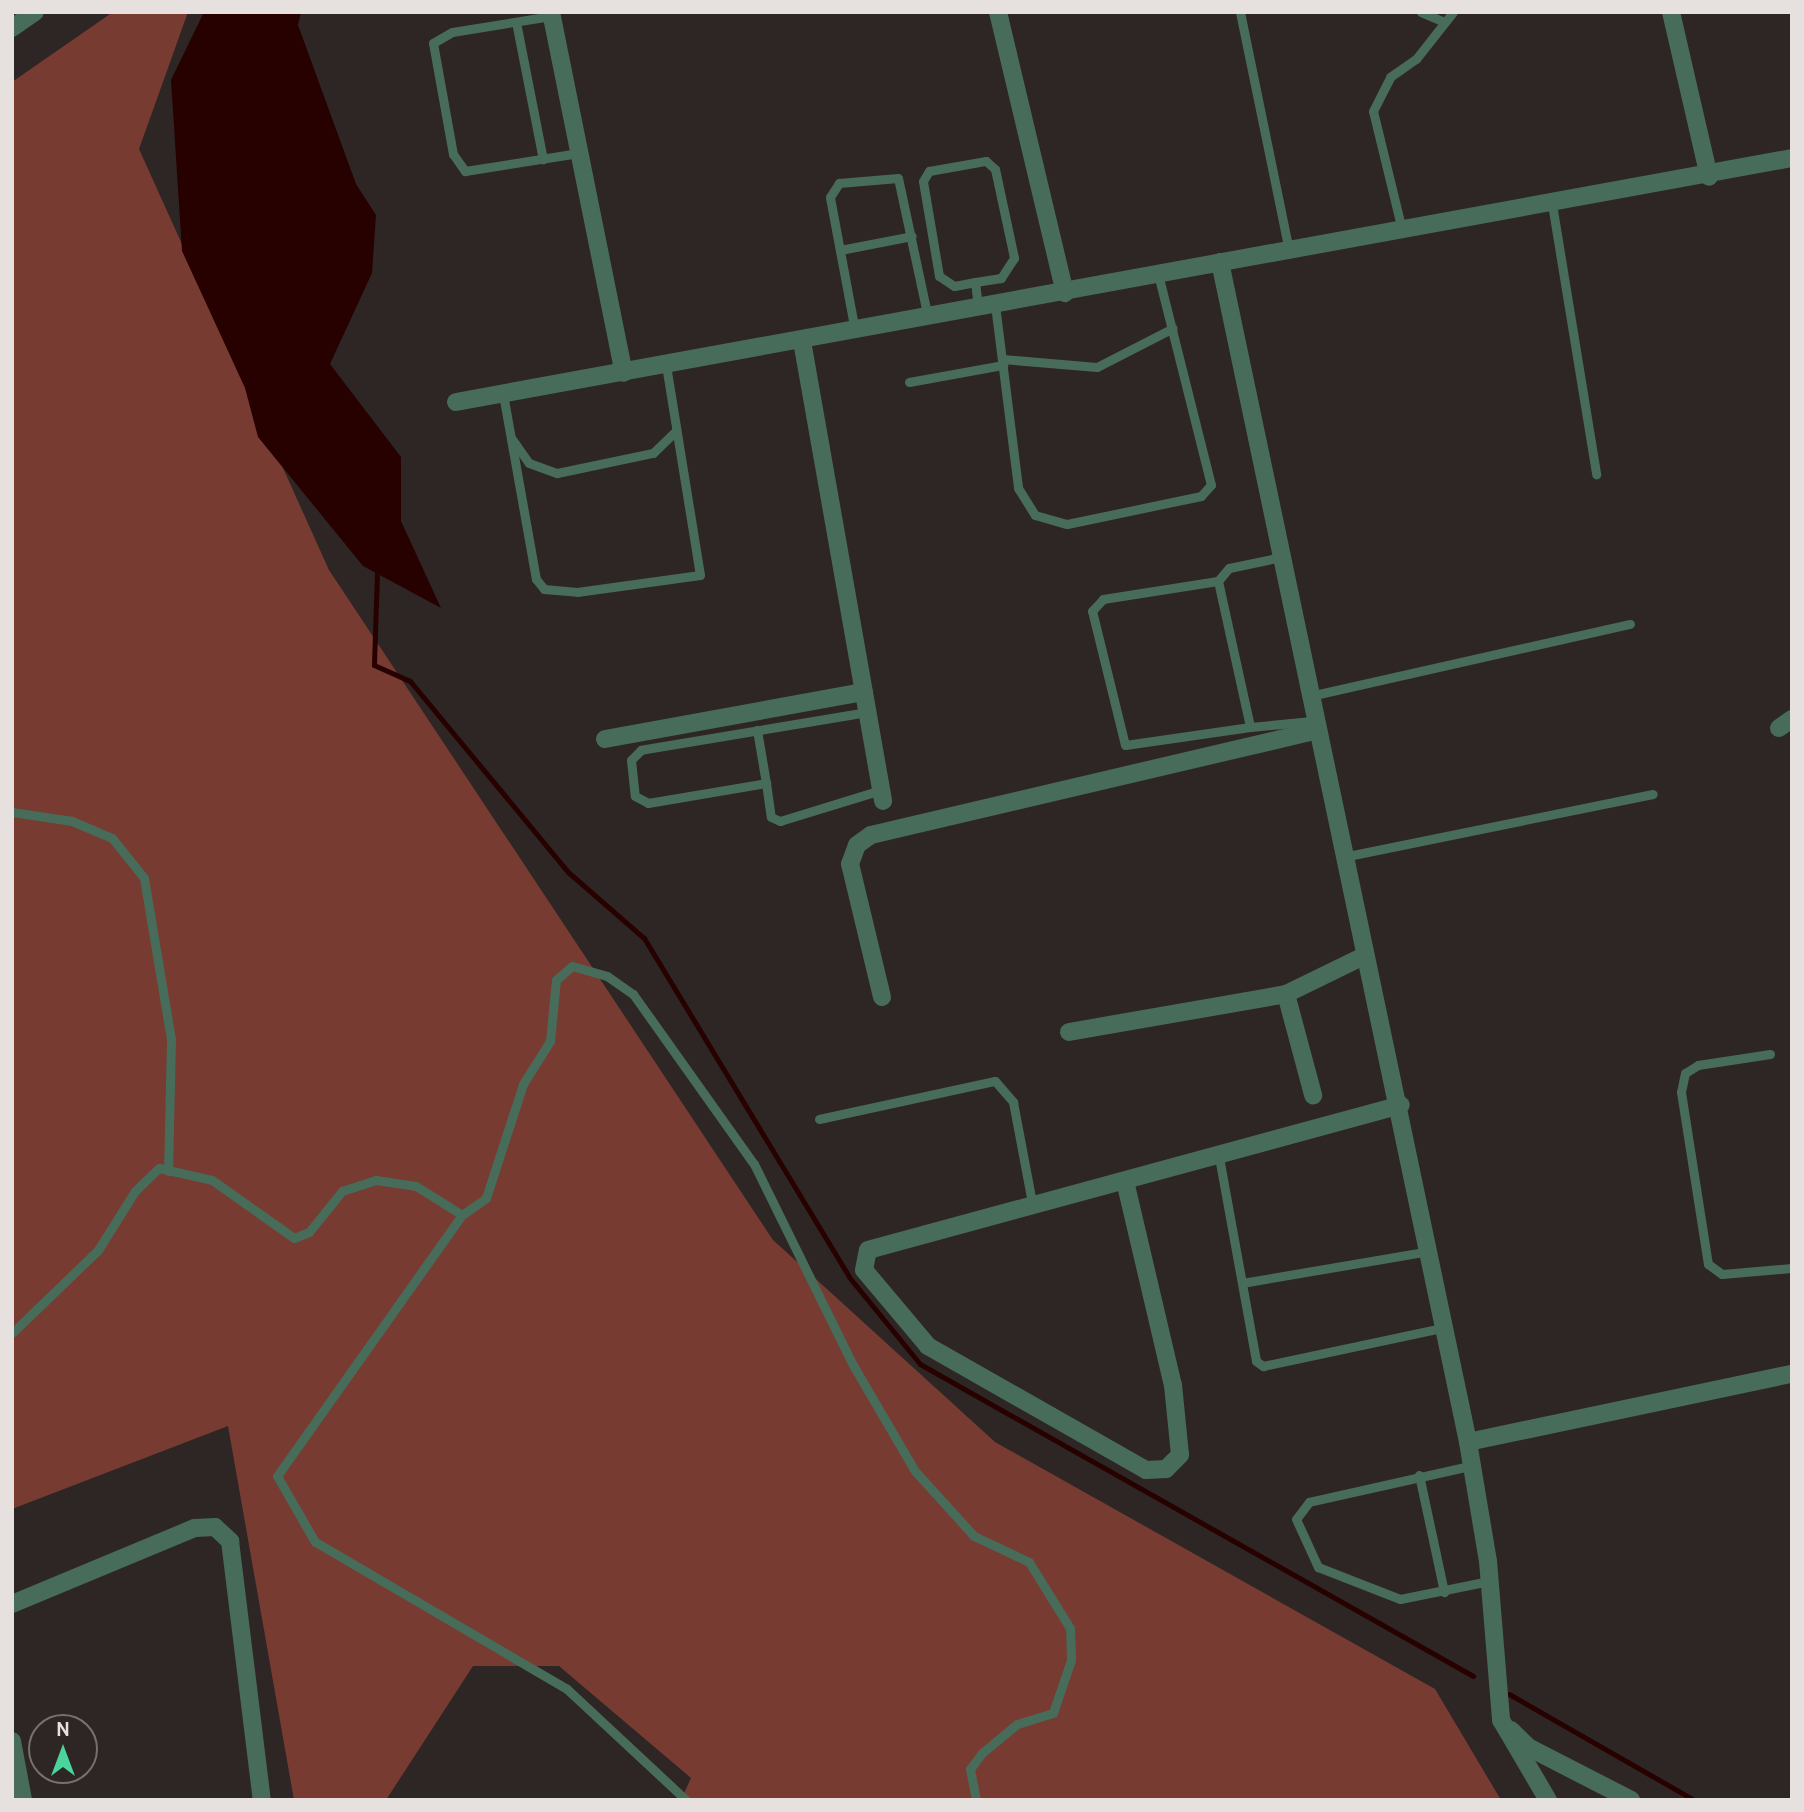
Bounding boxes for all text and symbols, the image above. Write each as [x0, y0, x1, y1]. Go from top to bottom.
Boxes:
north arrow [28, 1714, 98, 1784]
text: N [56, 1718, 70, 1741]

